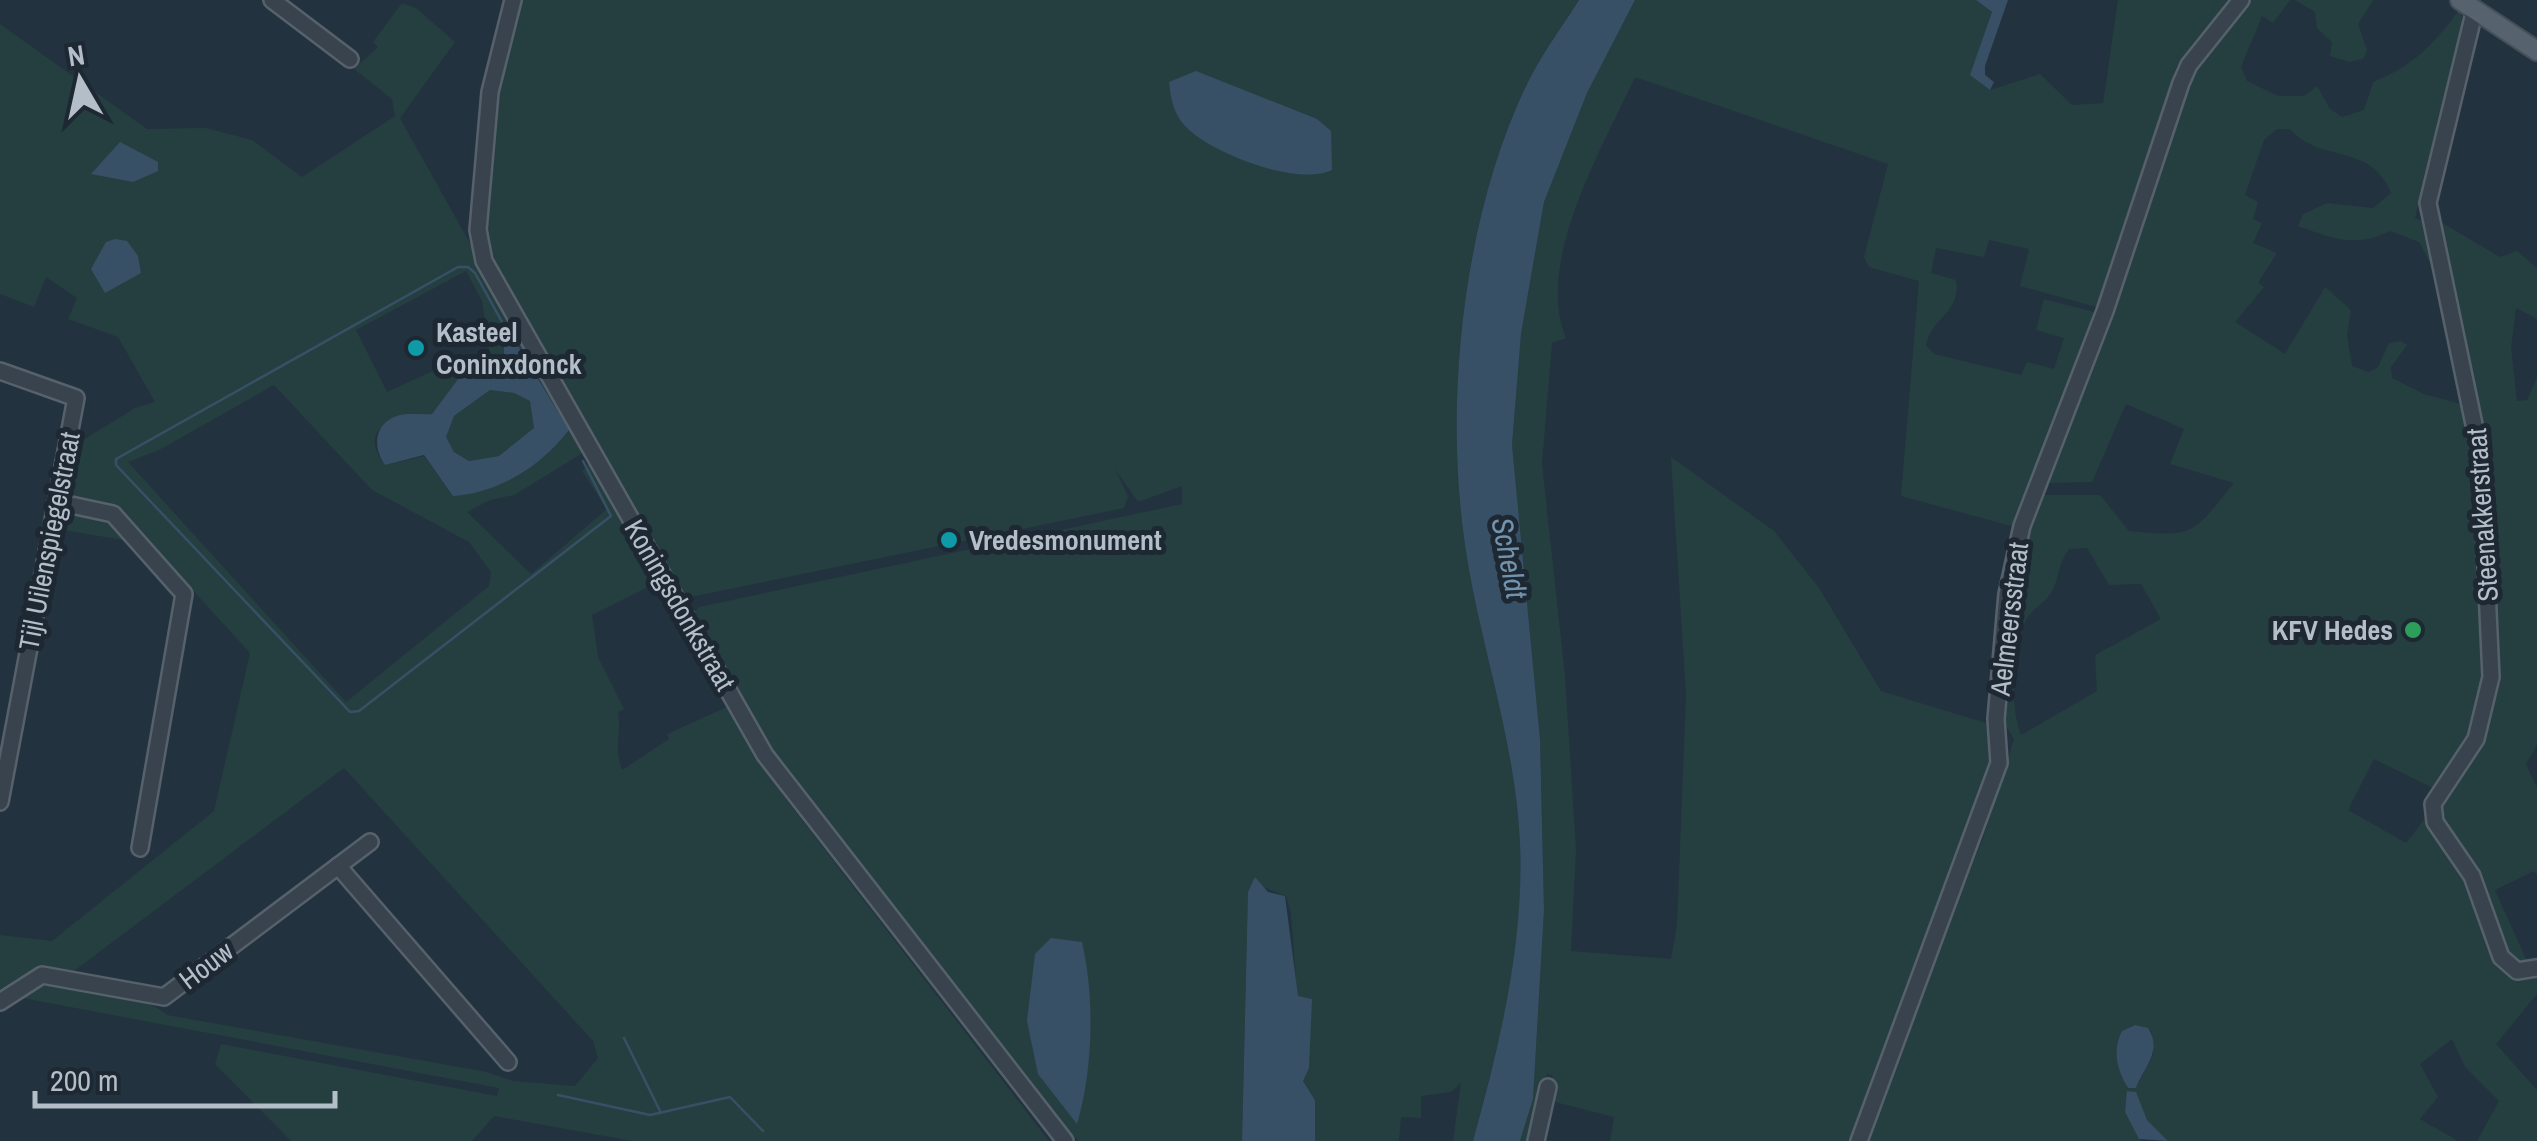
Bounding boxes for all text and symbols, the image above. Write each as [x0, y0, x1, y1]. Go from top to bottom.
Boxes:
north arrow [30, 30, 130, 130]
text: N [65, 35, 87, 75]
place label: Kasteel Coninxdonck [436, 313, 582, 383]
marker: Kasteel Coninxdonck [405, 337, 427, 359]
street label: Steenakkerstraat [2457, 427, 2507, 603]
street label: Tijl Uilenspiegelstraat [9, 429, 89, 653]
street label: Koningsdonkstraat [616, 513, 744, 697]
water label: Scheldt [1483, 514, 1538, 603]
place label: Vredesmonument [969, 521, 1162, 559]
marker: Vredesmonument [938, 529, 960, 551]
street label: Aelmeersstraat [1981, 540, 2037, 699]
place label: KFV Hedes [2272, 611, 2393, 649]
marker: KFV Hedes [2402, 619, 2424, 641]
street label: Houw [171, 932, 241, 998]
scale bar [35, 1046, 335, 1108]
text: 200 m [50, 1060, 118, 1100]

